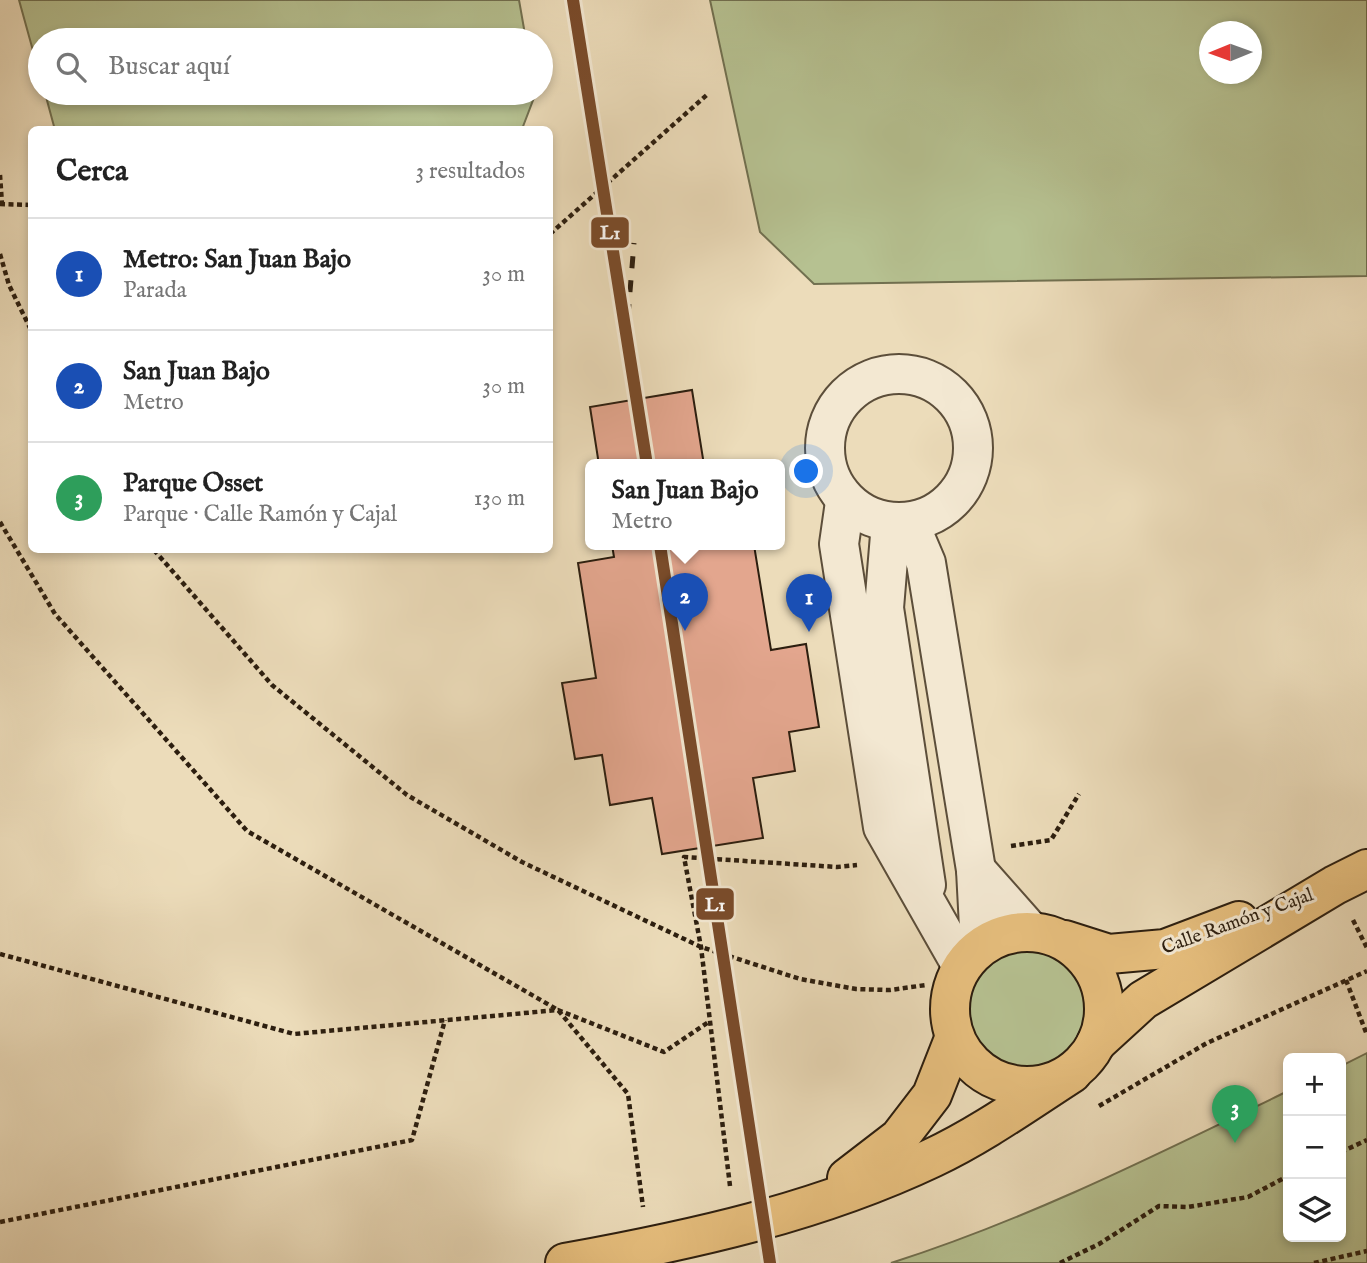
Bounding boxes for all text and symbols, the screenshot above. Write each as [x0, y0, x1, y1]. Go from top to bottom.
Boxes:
north arrow [1199, 21, 1262, 84]
search box [28, 28, 553, 105]
icon: search [52, 48, 90, 86]
text: Buscar aquí [108, 50, 230, 83]
text: Cerca [56, 153, 128, 191]
text: 3 resultados [415, 157, 525, 186]
line badge: L1 [590, 216, 630, 249]
text: L1 [600, 222, 620, 246]
text: Metro: San Juan Bajo [123, 243, 351, 276]
text: 1 [75, 260, 83, 289]
text: 30 m [482, 260, 525, 289]
text: Parada [123, 276, 187, 305]
text: San Juan Bajo [123, 355, 270, 388]
text: 2 [74, 372, 84, 401]
text: 30 m [482, 372, 525, 401]
text: Metro [123, 388, 184, 417]
your location [789, 454, 823, 488]
popup [585, 459, 785, 550]
text: Parque Osset [123, 467, 263, 500]
text: San Juan Bajo [612, 474, 758, 507]
text: 3 [75, 484, 83, 513]
text: 130 m [474, 484, 525, 513]
text: Parque · Calle Ramón y Cajal [123, 500, 397, 529]
text: Metro [612, 507, 672, 536]
pin: 2 [662, 573, 708, 631]
pin: 1 [786, 574, 832, 632]
street label: Calle Ramón y Cajal [1158, 883, 1318, 960]
line badge: L1 [695, 887, 735, 921]
text: L1 [705, 894, 725, 918]
map controls [1283, 1053, 1346, 1242]
button: + [1283, 1053, 1346, 1116]
pin: 3 [1212, 1085, 1258, 1143]
button: − [1283, 1116, 1346, 1179]
button: layers [1283, 1179, 1346, 1242]

